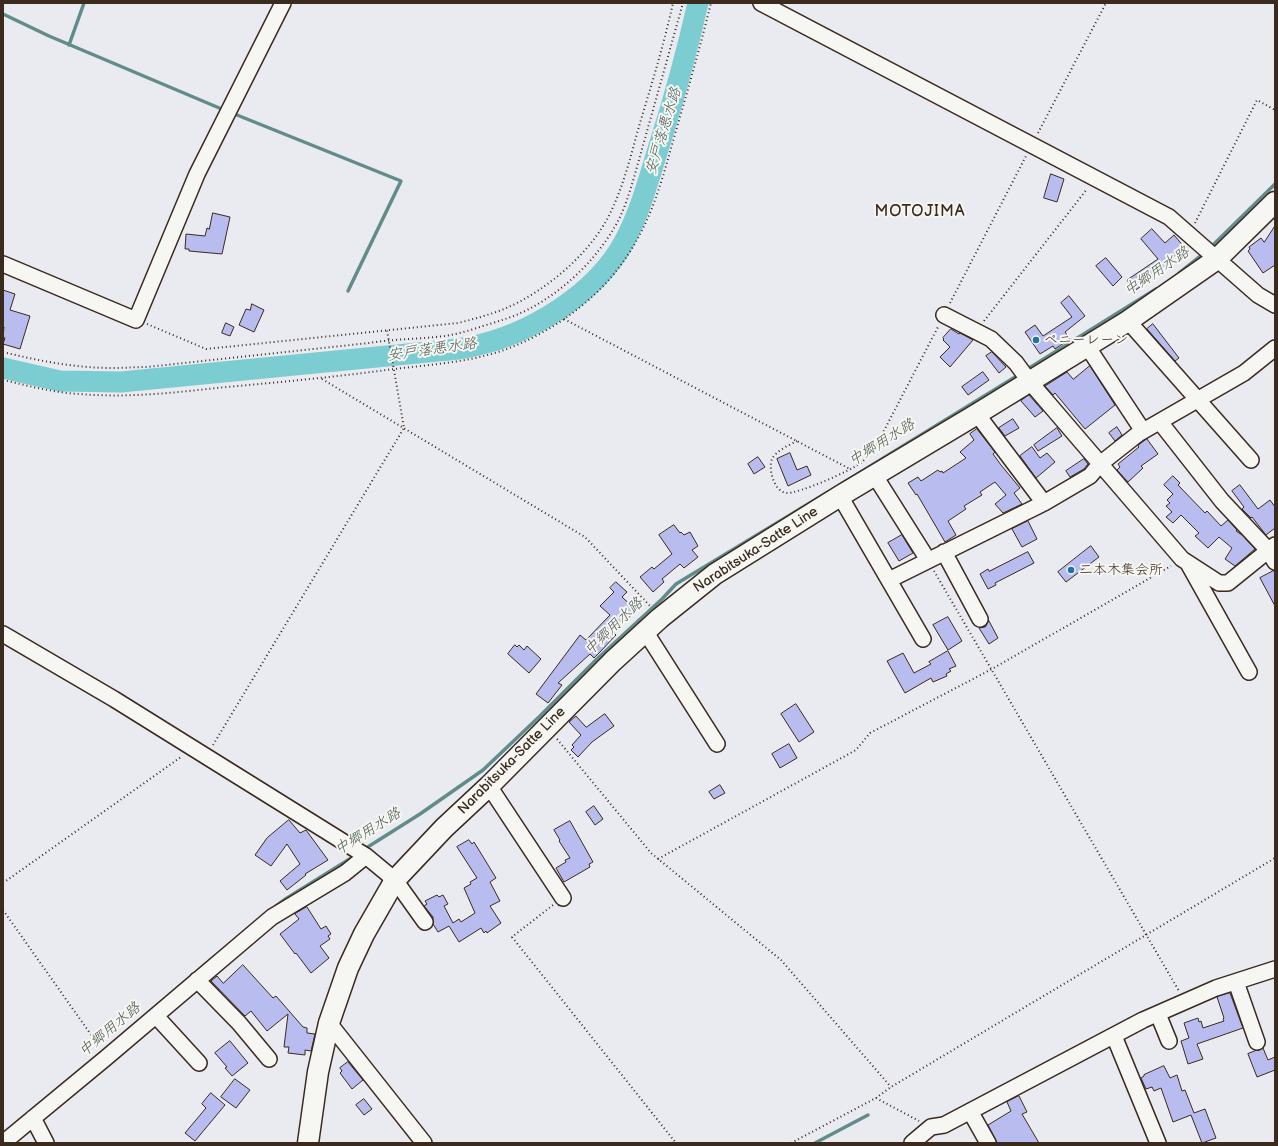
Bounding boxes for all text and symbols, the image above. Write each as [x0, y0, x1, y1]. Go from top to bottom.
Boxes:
water label: 安戸落悪水路 [642, 85, 686, 177]
district label: MOTOJIMA [874, 202, 966, 222]
water label: 中郷用水路 [1121, 244, 1193, 300]
place label: ペニーレーン [1044, 332, 1128, 348]
water label: 安戸落悪水路 [386, 335, 478, 365]
marker: ペニーレーン [1031, 335, 1041, 345]
water label: 中郷用水路 [845, 415, 919, 471]
street label: Narabitsuka-Satte Line [691, 503, 821, 597]
place label: 二本木集会所 [1079, 562, 1163, 578]
marker: 二本木集会所 [1066, 565, 1076, 575]
water label: 中郷用水路 [581, 594, 647, 660]
street label: Narabitsuka-Satte Line [455, 704, 569, 818]
water label: 中郷用水路 [331, 804, 405, 860]
water label: 中郷用水路 [75, 999, 145, 1061]

